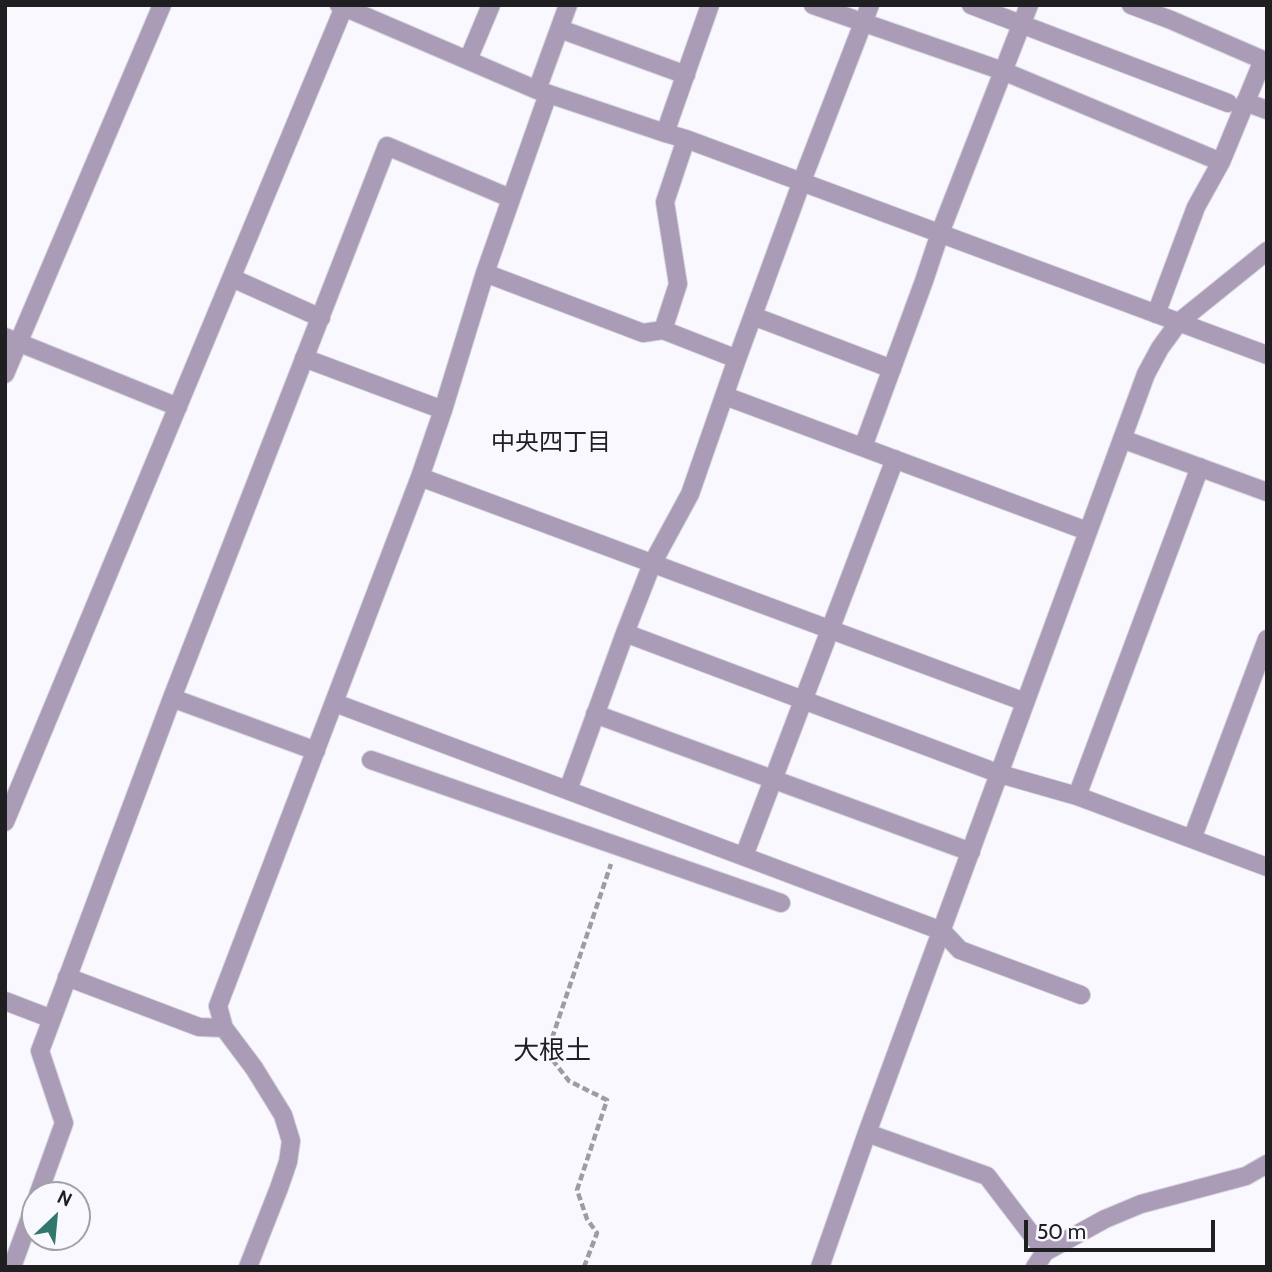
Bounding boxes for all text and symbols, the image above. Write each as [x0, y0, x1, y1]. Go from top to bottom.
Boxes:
district label: 中央四丁目 [491, 429, 611, 457]
district label: 大根土 [513, 1035, 591, 1067]
north arrow [21, 1181, 91, 1251]
text: N [53, 1185, 76, 1212]
scale bar [1027, 1206, 1218, 1250]
text: 50 m [1037, 1219, 1086, 1244]

